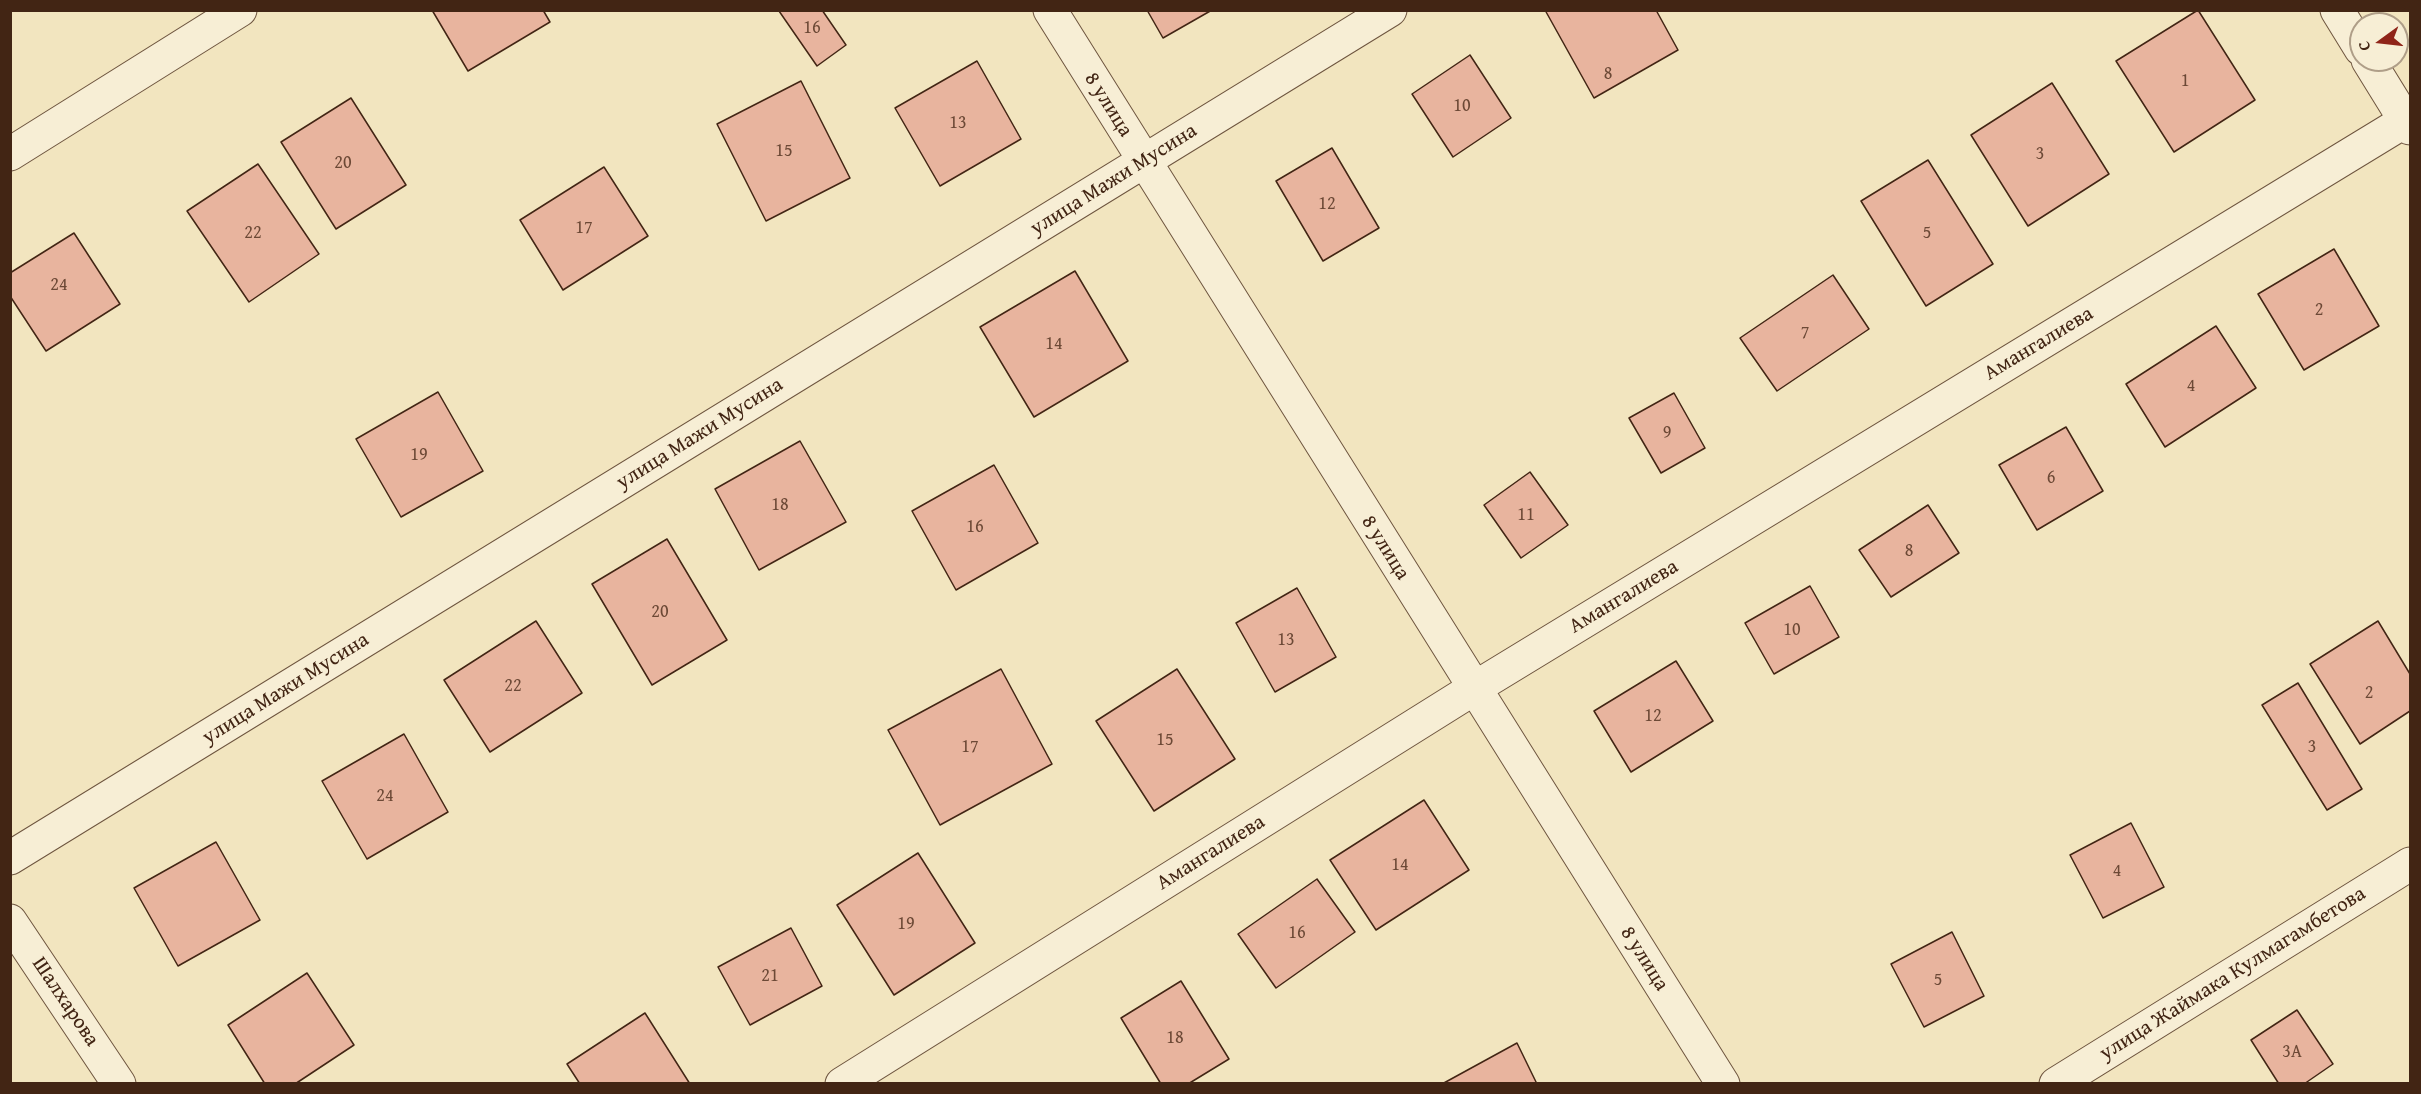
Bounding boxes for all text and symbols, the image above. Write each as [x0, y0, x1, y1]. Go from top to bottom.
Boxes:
north arrow [2349, 12, 2409, 72]
house number: 16 [803, 17, 821, 39]
text: С [2351, 39, 2376, 54]
house number: 8 [1604, 63, 1612, 85]
street label: 8 улица [1078, 68, 1138, 142]
house number: 1 [2181, 70, 2189, 92]
house number: 10 [1453, 95, 1471, 117]
house number: 13 [949, 112, 967, 134]
street label: улица Мажи Мусина [1026, 119, 1202, 241]
house number: 15 [775, 140, 793, 162]
house number: 3 [2036, 143, 2044, 165]
house number: 20 [334, 152, 352, 174]
house number: 12 [1318, 193, 1336, 215]
house number: 17 [575, 217, 593, 239]
house number: 22 [244, 222, 262, 244]
house number: 5 [1923, 222, 1931, 244]
house number: 24 [50, 274, 68, 296]
house number: 2 [2315, 299, 2323, 321]
street label: Амангалиева [1980, 302, 2098, 386]
house number: 7 [1801, 322, 1809, 344]
house number: 14 [1045, 333, 1063, 355]
street label: улица Мажи Мусина [612, 373, 788, 495]
house number: 4 [2187, 375, 2195, 397]
house number: 9 [1663, 422, 1671, 444]
house number: 19 [410, 444, 428, 466]
house number: 6 [2047, 467, 2055, 489]
house number: 18 [771, 494, 789, 516]
house number: 11 [1517, 504, 1535, 526]
street label: 8 улица [1355, 511, 1415, 585]
house number: 16 [966, 516, 984, 538]
house number: 8 [1905, 540, 1913, 562]
street label: Амангалиева [1565, 555, 1683, 639]
house number: 20 [651, 601, 669, 623]
house number: 10 [1783, 619, 1801, 641]
street label: улица Мажи Мусина [198, 628, 374, 750]
house number: 13 [1277, 629, 1295, 651]
house number: 22 [504, 675, 522, 697]
house number: 2 [2365, 682, 2373, 704]
house number: 12 [1644, 705, 1662, 727]
house number: 15 [1156, 729, 1174, 751]
house number: 17 [961, 736, 979, 758]
house number: 3 [2308, 736, 2316, 758]
house number: 24 [376, 785, 394, 807]
street label: Амангалиева [1152, 810, 1270, 896]
house number: 14 [1391, 854, 1409, 876]
house number: 4 [2113, 860, 2121, 882]
street label: улица Жаймака Кулмагамбетова [2095, 881, 2371, 1067]
house number: 19 [897, 913, 915, 935]
house number: 16 [1288, 922, 1306, 944]
street label: 8 улица [1614, 922, 1674, 996]
street label: Шалхарова [26, 953, 104, 1051]
house number: 21 [761, 965, 779, 987]
house number: 5 [1934, 969, 1942, 991]
house number: 18 [1166, 1027, 1184, 1049]
house number: 3А [2282, 1041, 2302, 1063]

